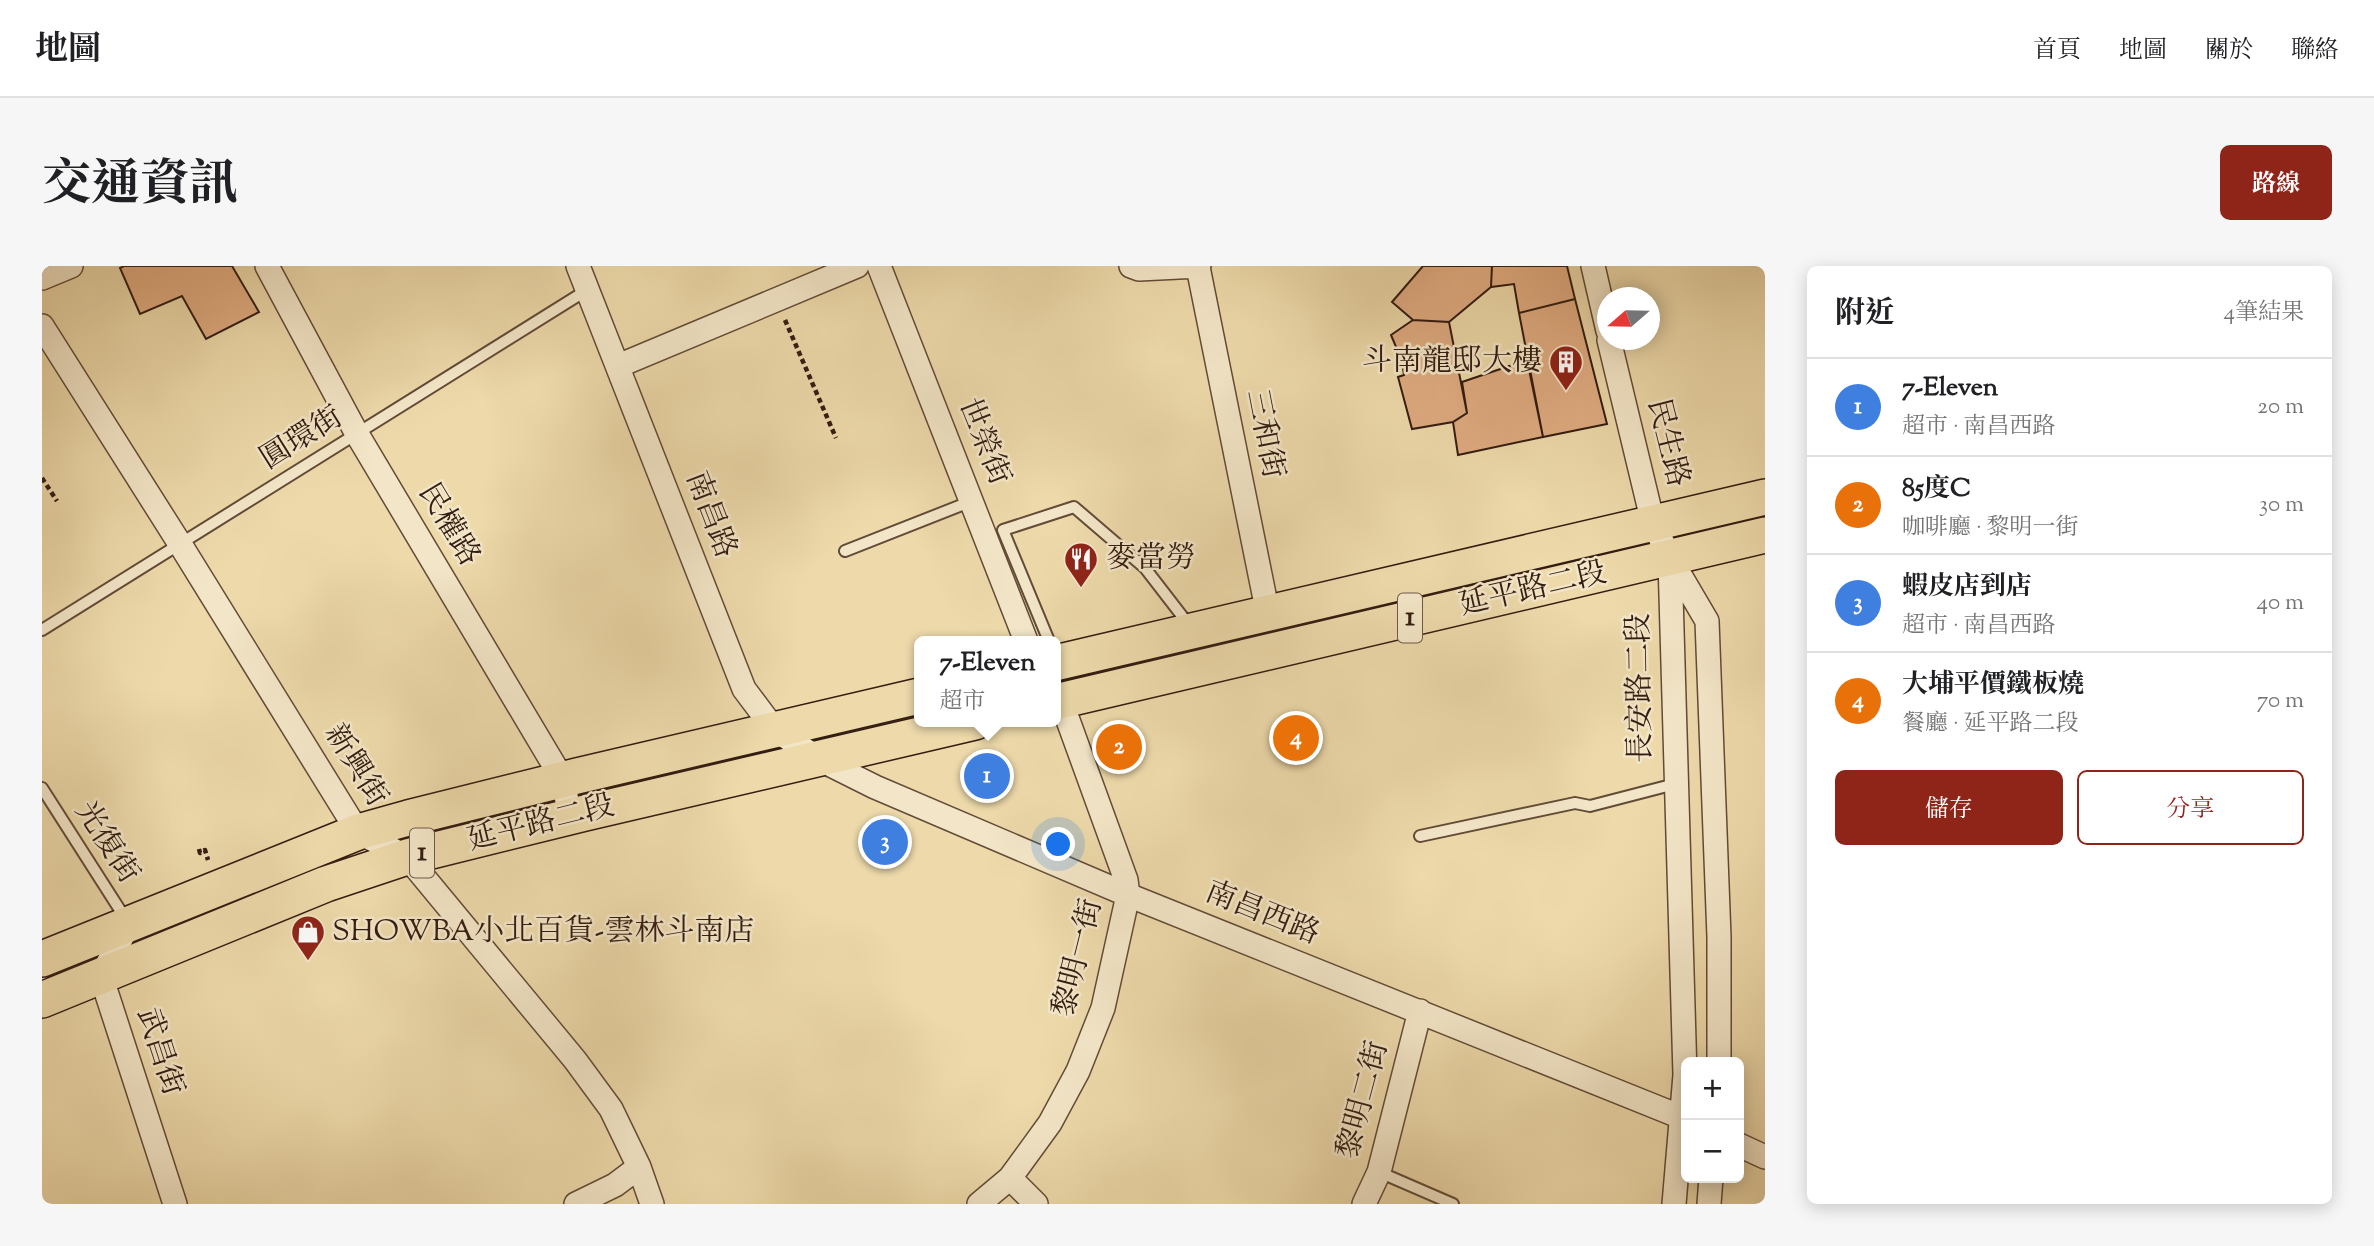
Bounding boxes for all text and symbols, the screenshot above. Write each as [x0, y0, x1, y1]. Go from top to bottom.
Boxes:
text: 地圖 [35, 27, 101, 75]
text: 首頁 [2033, 34, 2081, 68]
text: 地圖 [2119, 34, 2167, 68]
text: 關於 [2205, 34, 2253, 68]
text: 聯絡 [2291, 34, 2339, 68]
button: 路線 [2220, 145, 2332, 220]
text: 交通資訊 [42, 152, 238, 222]
north arrow [1597, 287, 1660, 350]
text: 附近 [1835, 293, 1895, 336]
text: 4筆結果 [2223, 297, 2304, 330]
place label: 斗南龍邸大樓 [1362, 341, 1542, 384]
building icon: 斗南龍邸大樓 [1547, 343, 1585, 392]
text: 7-Eleven [1902, 370, 1998, 407]
street label: 三和街 [1234, 386, 1294, 482]
text: 1 [1854, 391, 1862, 424]
text: 20 m [2257, 391, 2304, 424]
street label: 世榮街 [946, 392, 1020, 492]
street label: 民生路 [1635, 394, 1699, 492]
street label: 圓環街 [252, 397, 352, 481]
text: 超市 · 南昌西路 [1902, 411, 2056, 444]
street label: 南昌路 [674, 465, 746, 565]
text: 85度C [1902, 471, 1971, 508]
street label: 民權路 [406, 475, 490, 575]
text: 2 [1853, 489, 1863, 522]
text: 30 m [2259, 489, 2304, 522]
text: 咖啡廳 · 黎明一街 [1902, 512, 2079, 545]
place label: 麥當勞 [1106, 538, 1196, 581]
restaurant icon: 麥當勞 [1062, 540, 1100, 589]
street label: 延平路二段 [1455, 552, 1611, 628]
text: 蝦皮店到店 [1902, 569, 2032, 606]
text: 3 [1853, 587, 1863, 620]
text: 40 m [2257, 587, 2304, 620]
road number: 1 [1398, 594, 1422, 642]
text: 超市 · 南昌西路 [1902, 610, 2056, 643]
street label: 長安路二段 [1618, 613, 1664, 763]
popup [914, 636, 1061, 727]
text: 7-Eleven [939, 645, 1036, 682]
text: 大埔平價鐵板燒 [1902, 667, 2084, 704]
text: 4 [1852, 685, 1864, 718]
text: 70 m [2257, 685, 2304, 718]
text: 超市 [939, 686, 985, 719]
text: 餐廳 · 延平路二段 [1902, 708, 2079, 741]
pin: 4 [1273, 712, 1319, 764]
street label: 新興街 [313, 716, 397, 816]
pin: 2 [1096, 721, 1142, 773]
pin: 1 [964, 750, 1010, 802]
button: 儲存 [1835, 770, 2063, 845]
button: 分享 [2077, 770, 2304, 845]
street label: 延平路二段 [463, 785, 619, 863]
street label: 光復街 [63, 794, 149, 892]
pin: 3 [862, 816, 908, 868]
your location [1041, 827, 1075, 861]
road number: 1 [410, 828, 434, 878]
street label: 南昌西路 [1198, 872, 1326, 956]
street label: 黎明一街 [1044, 895, 1114, 1021]
place label: SHOWBA小北百貨-雲林斗南店 [332, 911, 754, 954]
shop icon: SHOWBA小北百貨-雲林斗南店 [289, 913, 327, 962]
street label: 武昌街 [125, 1003, 193, 1101]
street label: 黎明二街 [1328, 1036, 1400, 1164]
map controls [1681, 1057, 1744, 1183]
button: + [1681, 1057, 1744, 1120]
button: − [1681, 1120, 1744, 1183]

